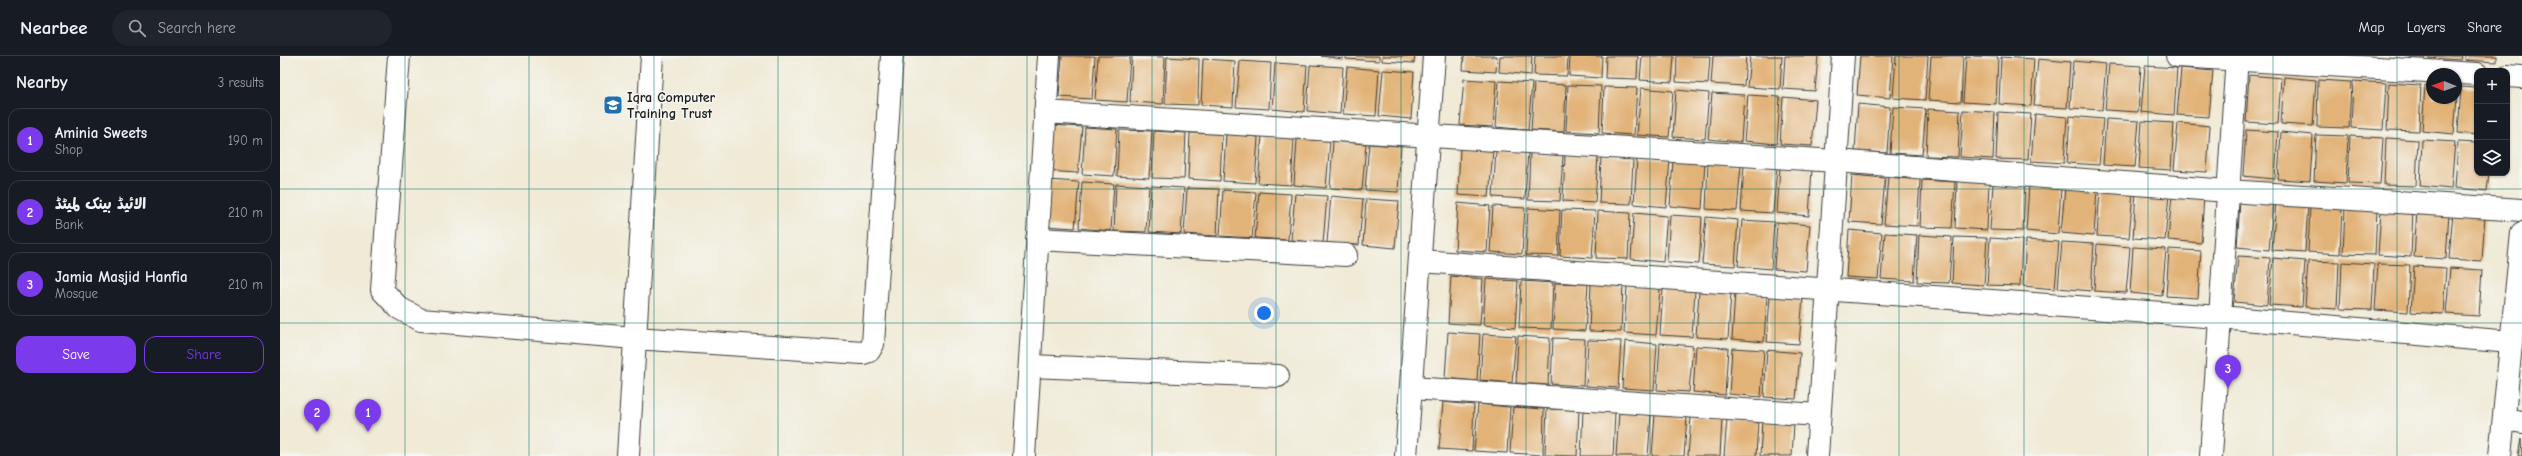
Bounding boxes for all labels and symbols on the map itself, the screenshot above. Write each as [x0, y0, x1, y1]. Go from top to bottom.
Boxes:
north arrow [2426, 68, 2462, 104]
place label: Iqra Computer Training Trust [627, 89, 716, 122]
school or university icon: Iqra Computer Training Trust [602, 94, 624, 116]
your location [1254, 303, 1274, 323]
pin: 3 [2215, 355, 2241, 388]
pin: 2 [304, 399, 330, 432]
pin: 1 [355, 399, 381, 432]

